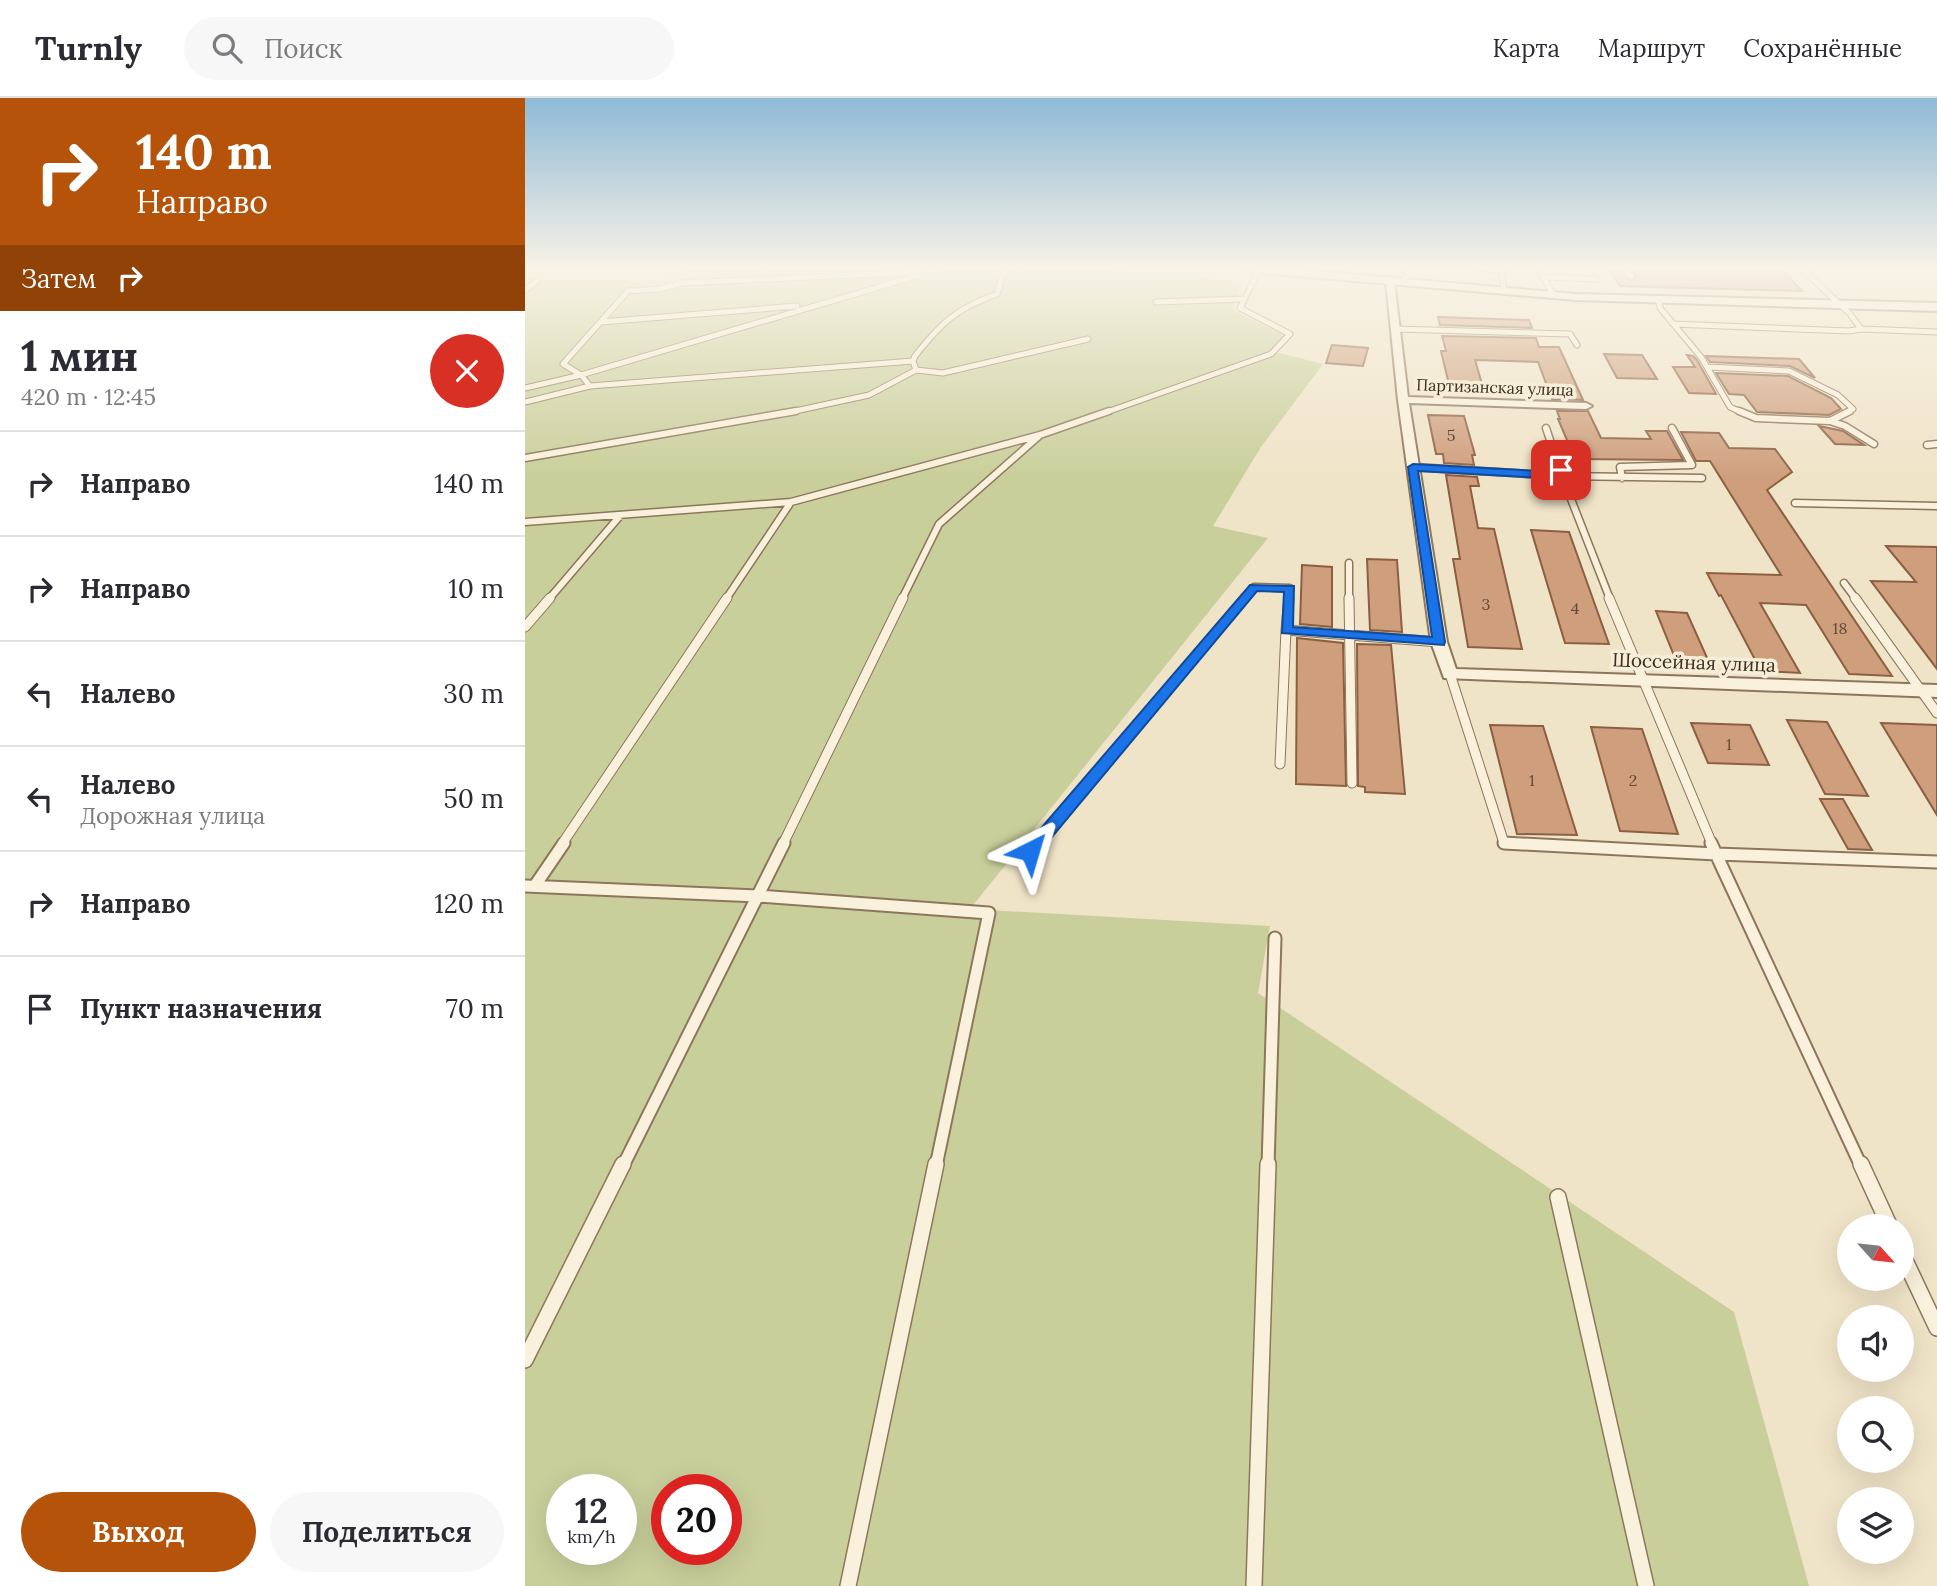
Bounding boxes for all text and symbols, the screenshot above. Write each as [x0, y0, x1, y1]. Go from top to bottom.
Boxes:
search box [184, 17, 674, 80]
text: Turnly [35, 27, 142, 69]
icon: search [208, 29, 246, 67]
text: Поиск [264, 32, 342, 65]
text: Карта [1492, 33, 1560, 64]
text: Маршрут [1598, 33, 1705, 64]
text: Сохранённые [1743, 33, 1902, 64]
text: 140 m [136, 120, 272, 182]
icon: right [21, 126, 112, 217]
text: Направо [136, 181, 268, 222]
icon: right [111, 259, 149, 297]
text: Затем [21, 262, 97, 295]
text: 1 мин [21, 329, 138, 383]
button: close [430, 334, 504, 408]
street label: Партизанская улица [1416, 374, 1574, 400]
text: 420 m · 12:45 [21, 382, 156, 411]
house number: 5 [1447, 425, 1455, 445]
pin [1531, 440, 1591, 500]
icon: arrive [1542, 451, 1580, 489]
icon: right [21, 465, 59, 503]
text: Направо [80, 467, 191, 500]
text: 140 m [434, 467, 504, 500]
icon: right [21, 570, 59, 608]
text: Направо [80, 572, 191, 605]
text: 10 m [448, 572, 504, 605]
house number: 3 [1482, 594, 1491, 614]
house number: 4 [1571, 598, 1580, 618]
house number: 18 [1833, 618, 1847, 638]
street label: Шоссейная улица [1612, 647, 1776, 677]
icon: left [21, 675, 59, 713]
text: Налево [80, 677, 176, 710]
text: 30 m [443, 677, 504, 710]
house number: 1 [1726, 734, 1732, 754]
text: Налево [80, 768, 176, 801]
house number: 1 [1529, 770, 1535, 790]
house number: 2 [1629, 770, 1637, 790]
icon: left [21, 780, 59, 818]
text: 50 m [444, 782, 504, 815]
text: Дорожная улица [80, 801, 265, 830]
position arrow [993, 814, 1067, 888]
icon: right [21, 885, 59, 923]
text: Направо [80, 887, 191, 920]
text: 120 m [434, 887, 504, 920]
icon: arrive [21, 990, 59, 1028]
text: Пункт назначения [80, 992, 322, 1025]
text: 70 m [446, 992, 504, 1025]
north arrow [1837, 1214, 1915, 1292]
map controls [1837, 1214, 1914, 1564]
button: sound [1837, 1305, 1914, 1382]
button: search [1837, 1396, 1914, 1473]
speed limit sign: 20 [651, 1474, 742, 1565]
button: layers [1837, 1487, 1914, 1564]
text: 12 [575, 1488, 608, 1533]
button: Выход [21, 1492, 256, 1572]
button: Поделиться [270, 1492, 504, 1572]
text: km/h [567, 1525, 616, 1548]

